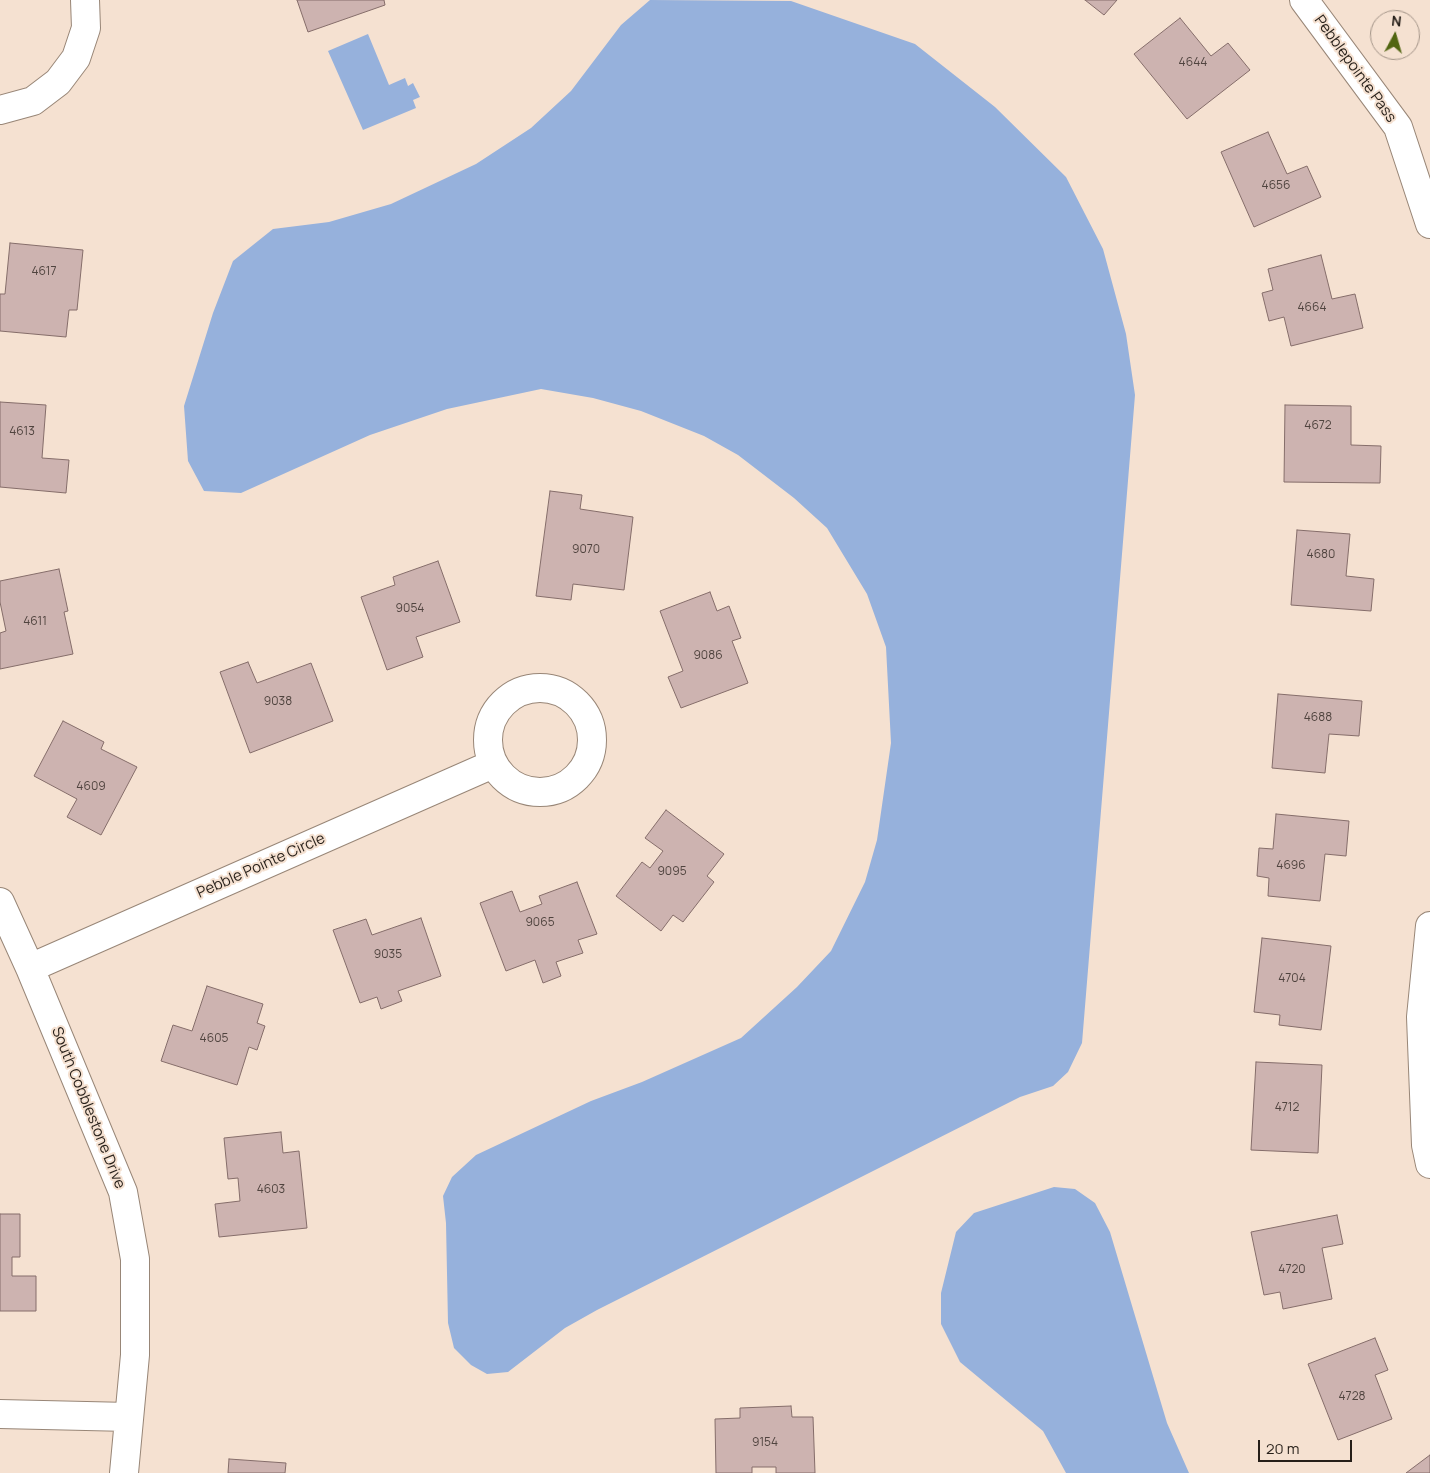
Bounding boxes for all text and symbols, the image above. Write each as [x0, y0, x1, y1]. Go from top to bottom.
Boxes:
north arrow [1370, 10, 1420, 60]
text: N [1391, 11, 1403, 31]
street label: Pebblepointe Pass [1310, 12, 1400, 126]
house number: 4644 [1179, 56, 1207, 70]
house number: 4656 [1262, 179, 1290, 193]
house number: 4617 [31, 265, 57, 279]
house number: 4664 [1297, 301, 1327, 315]
house number: 4672 [1304, 419, 1332, 433]
house number: 4613 [9, 425, 35, 439]
house number: 9070 [572, 543, 600, 557]
house number: 4680 [1307, 548, 1335, 562]
house number: 9054 [396, 602, 424, 616]
house number: 4611 [23, 615, 47, 629]
house number: 9086 [693, 649, 723, 663]
house number: 9038 [264, 695, 292, 709]
house number: 4688 [1304, 711, 1332, 725]
house number: 4609 [76, 780, 106, 794]
street label: Pebble Pointe Circle [194, 830, 328, 902]
house number: 4696 [1276, 859, 1306, 873]
house number: 9095 [657, 865, 687, 879]
house number: 9065 [525, 916, 555, 930]
house number: 9035 [374, 948, 402, 962]
house number: 4704 [1278, 972, 1306, 986]
street label: South Cobblestone Drive [47, 1025, 129, 1191]
house number: 4605 [200, 1032, 228, 1046]
house number: 4712 [1275, 1101, 1299, 1115]
house number: 4603 [257, 1183, 285, 1197]
house number: 4720 [1278, 1263, 1306, 1277]
house number: 4728 [1339, 1390, 1365, 1404]
scale bar [1260, 1430, 1354, 1462]
house number: 9154 [752, 1436, 778, 1450]
text: 20 m [1266, 1438, 1299, 1459]

